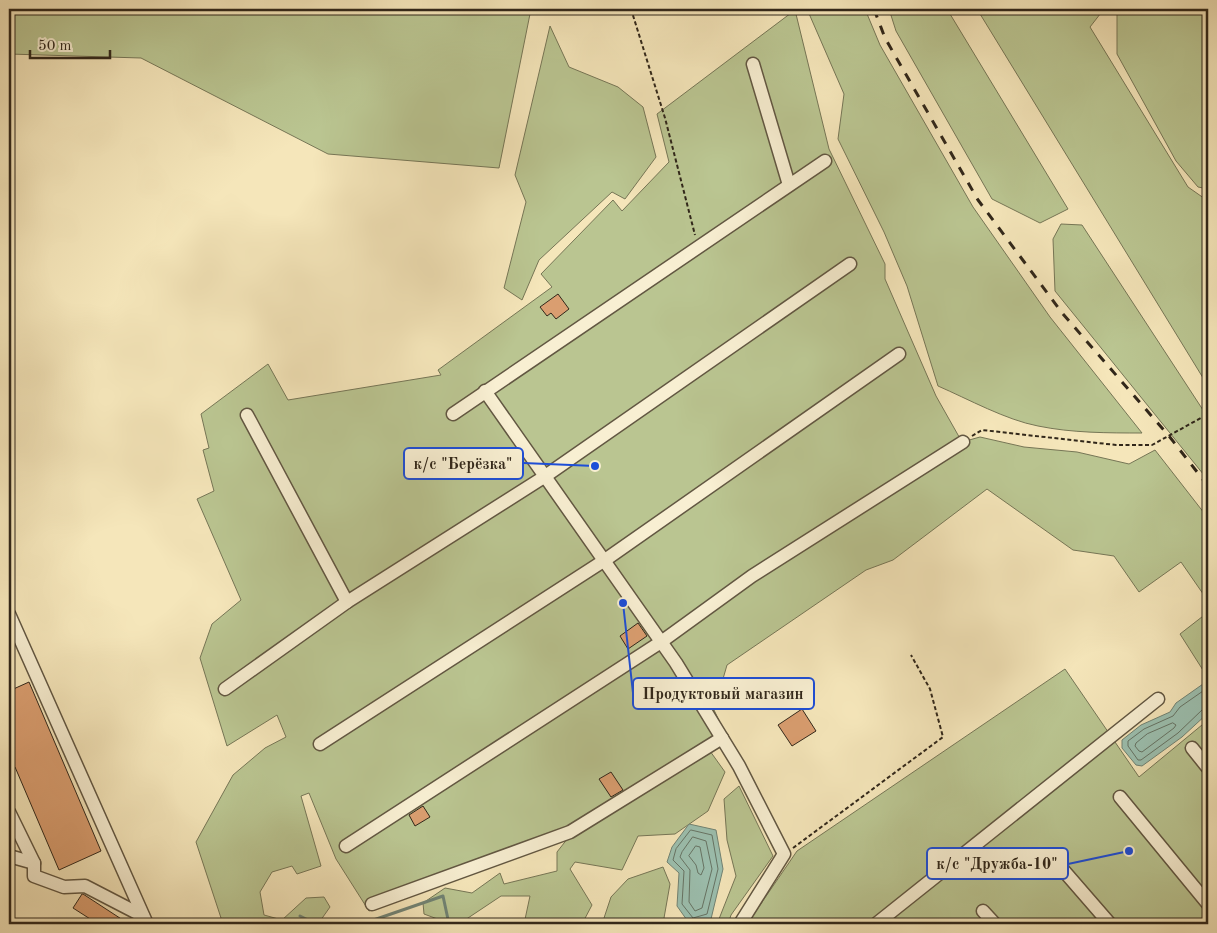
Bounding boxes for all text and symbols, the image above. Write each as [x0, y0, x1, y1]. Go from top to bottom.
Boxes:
scale bar [30, 28, 110, 60]
text: 50 m [38, 39, 72, 54]
callout: к/с "Берёзка" [404, 448, 523, 479]
text: к/с "Берёзка" [414, 457, 512, 473]
callout: Продуктовый магазин [633, 678, 814, 709]
text: Продуктовый магазин [642, 687, 804, 703]
callout: к/с "Дружба-10" [927, 848, 1068, 879]
text: к/с "Дружба-10" [936, 857, 1058, 873]

